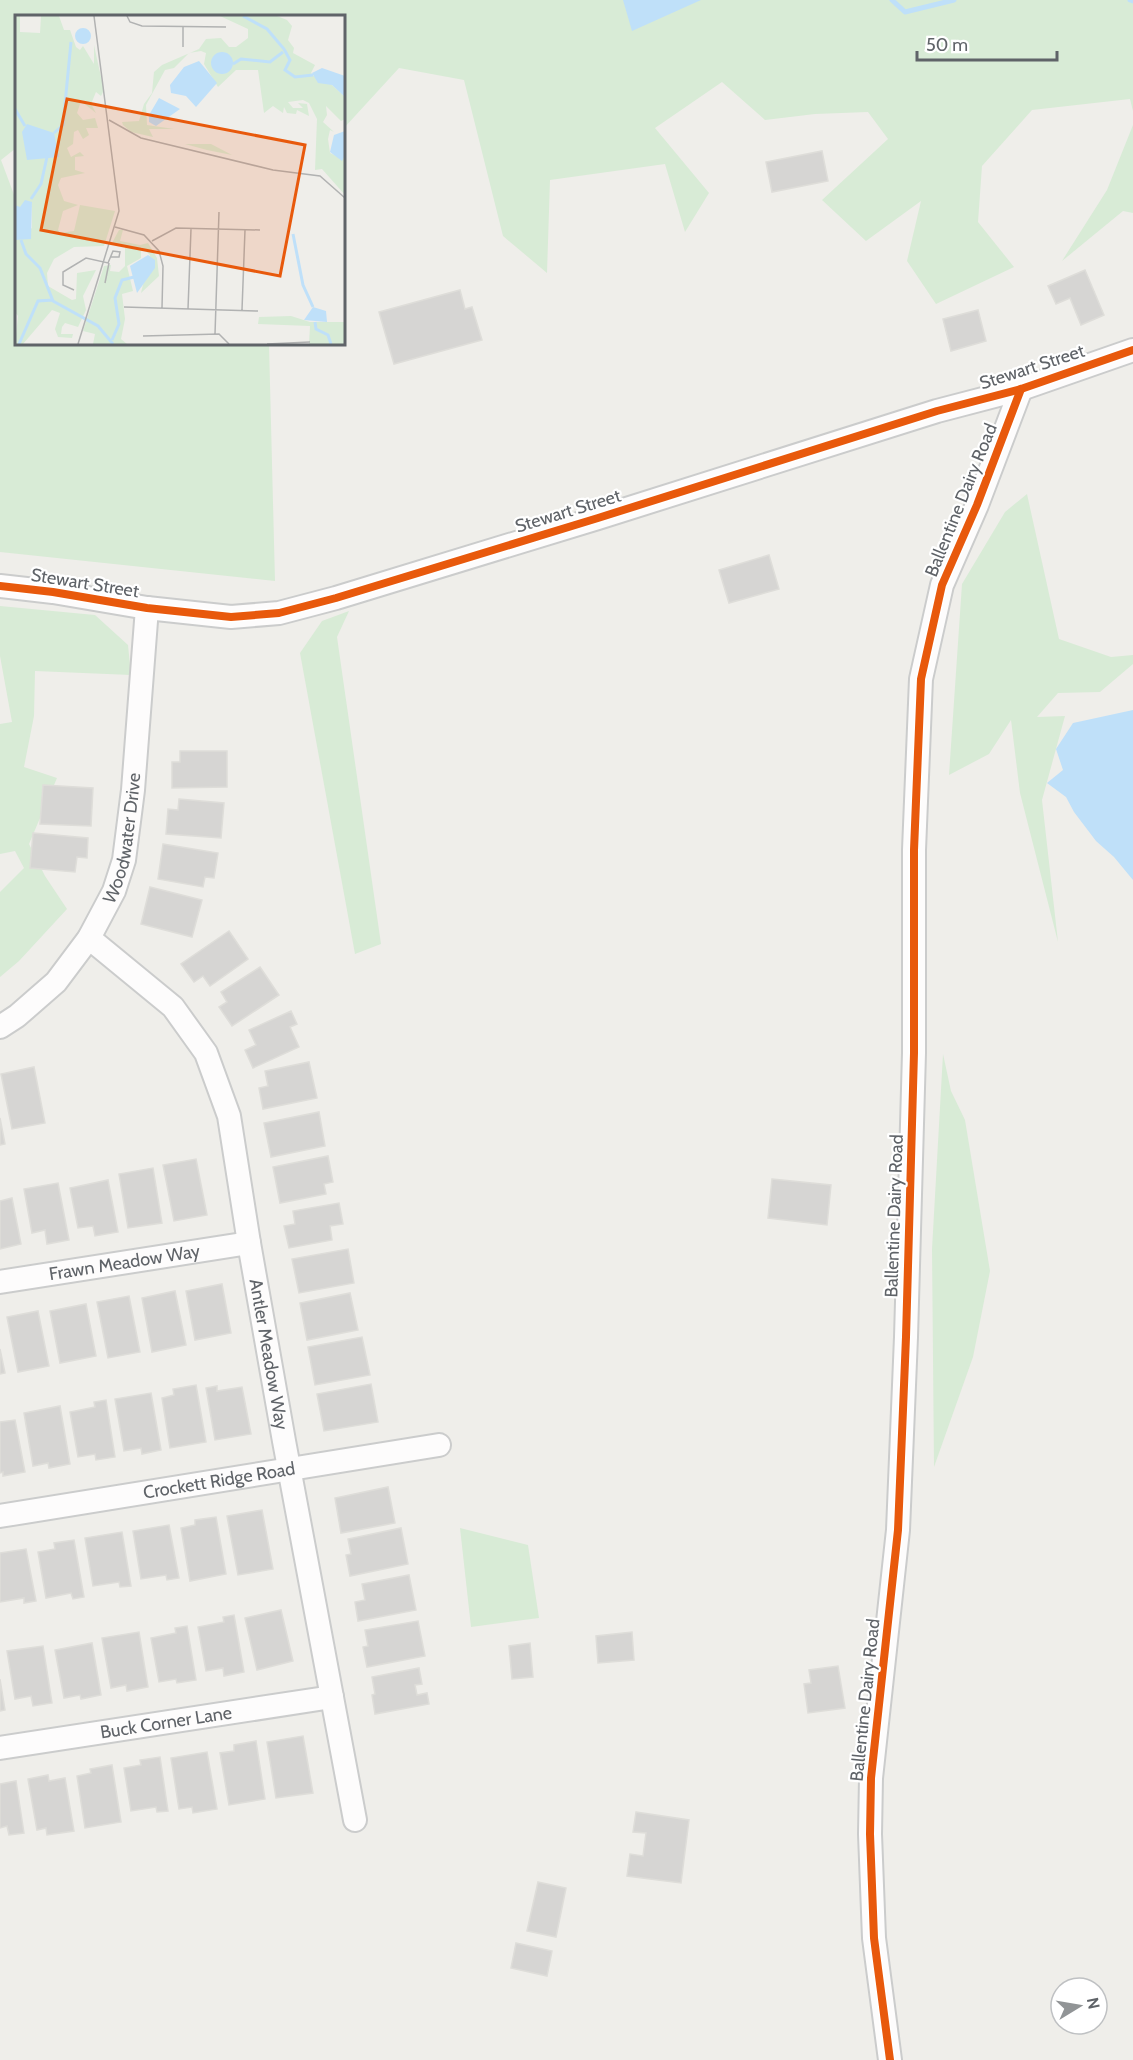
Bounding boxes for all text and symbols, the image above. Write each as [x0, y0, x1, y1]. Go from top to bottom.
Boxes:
inset map [15, 15, 345, 345]
scale bar [917, 24, 1056, 62]
text: 50 m [926, 34, 968, 56]
street label: Stewart Street [977, 340, 1087, 394]
street label: Ballentine Dairy Road [920, 420, 1002, 580]
street label: Stewart Street [513, 485, 623, 537]
street label: Stewart Street [29, 564, 141, 602]
street label: Woodwater Drive [98, 772, 145, 907]
street label: Ballentine Dairy Road [880, 1134, 908, 1298]
street label: Frawn Meadow Way [47, 1240, 202, 1285]
street label: Antler Meadow Way [245, 1277, 293, 1432]
street label: Crockett Ridge Road [142, 1457, 297, 1504]
street label: Ballentine Dairy Road [846, 1618, 884, 1782]
street label: Buck Corner Lane [99, 1702, 233, 1743]
north arrow [1049, 1976, 1109, 2036]
text: N [1083, 1996, 1104, 2011]

